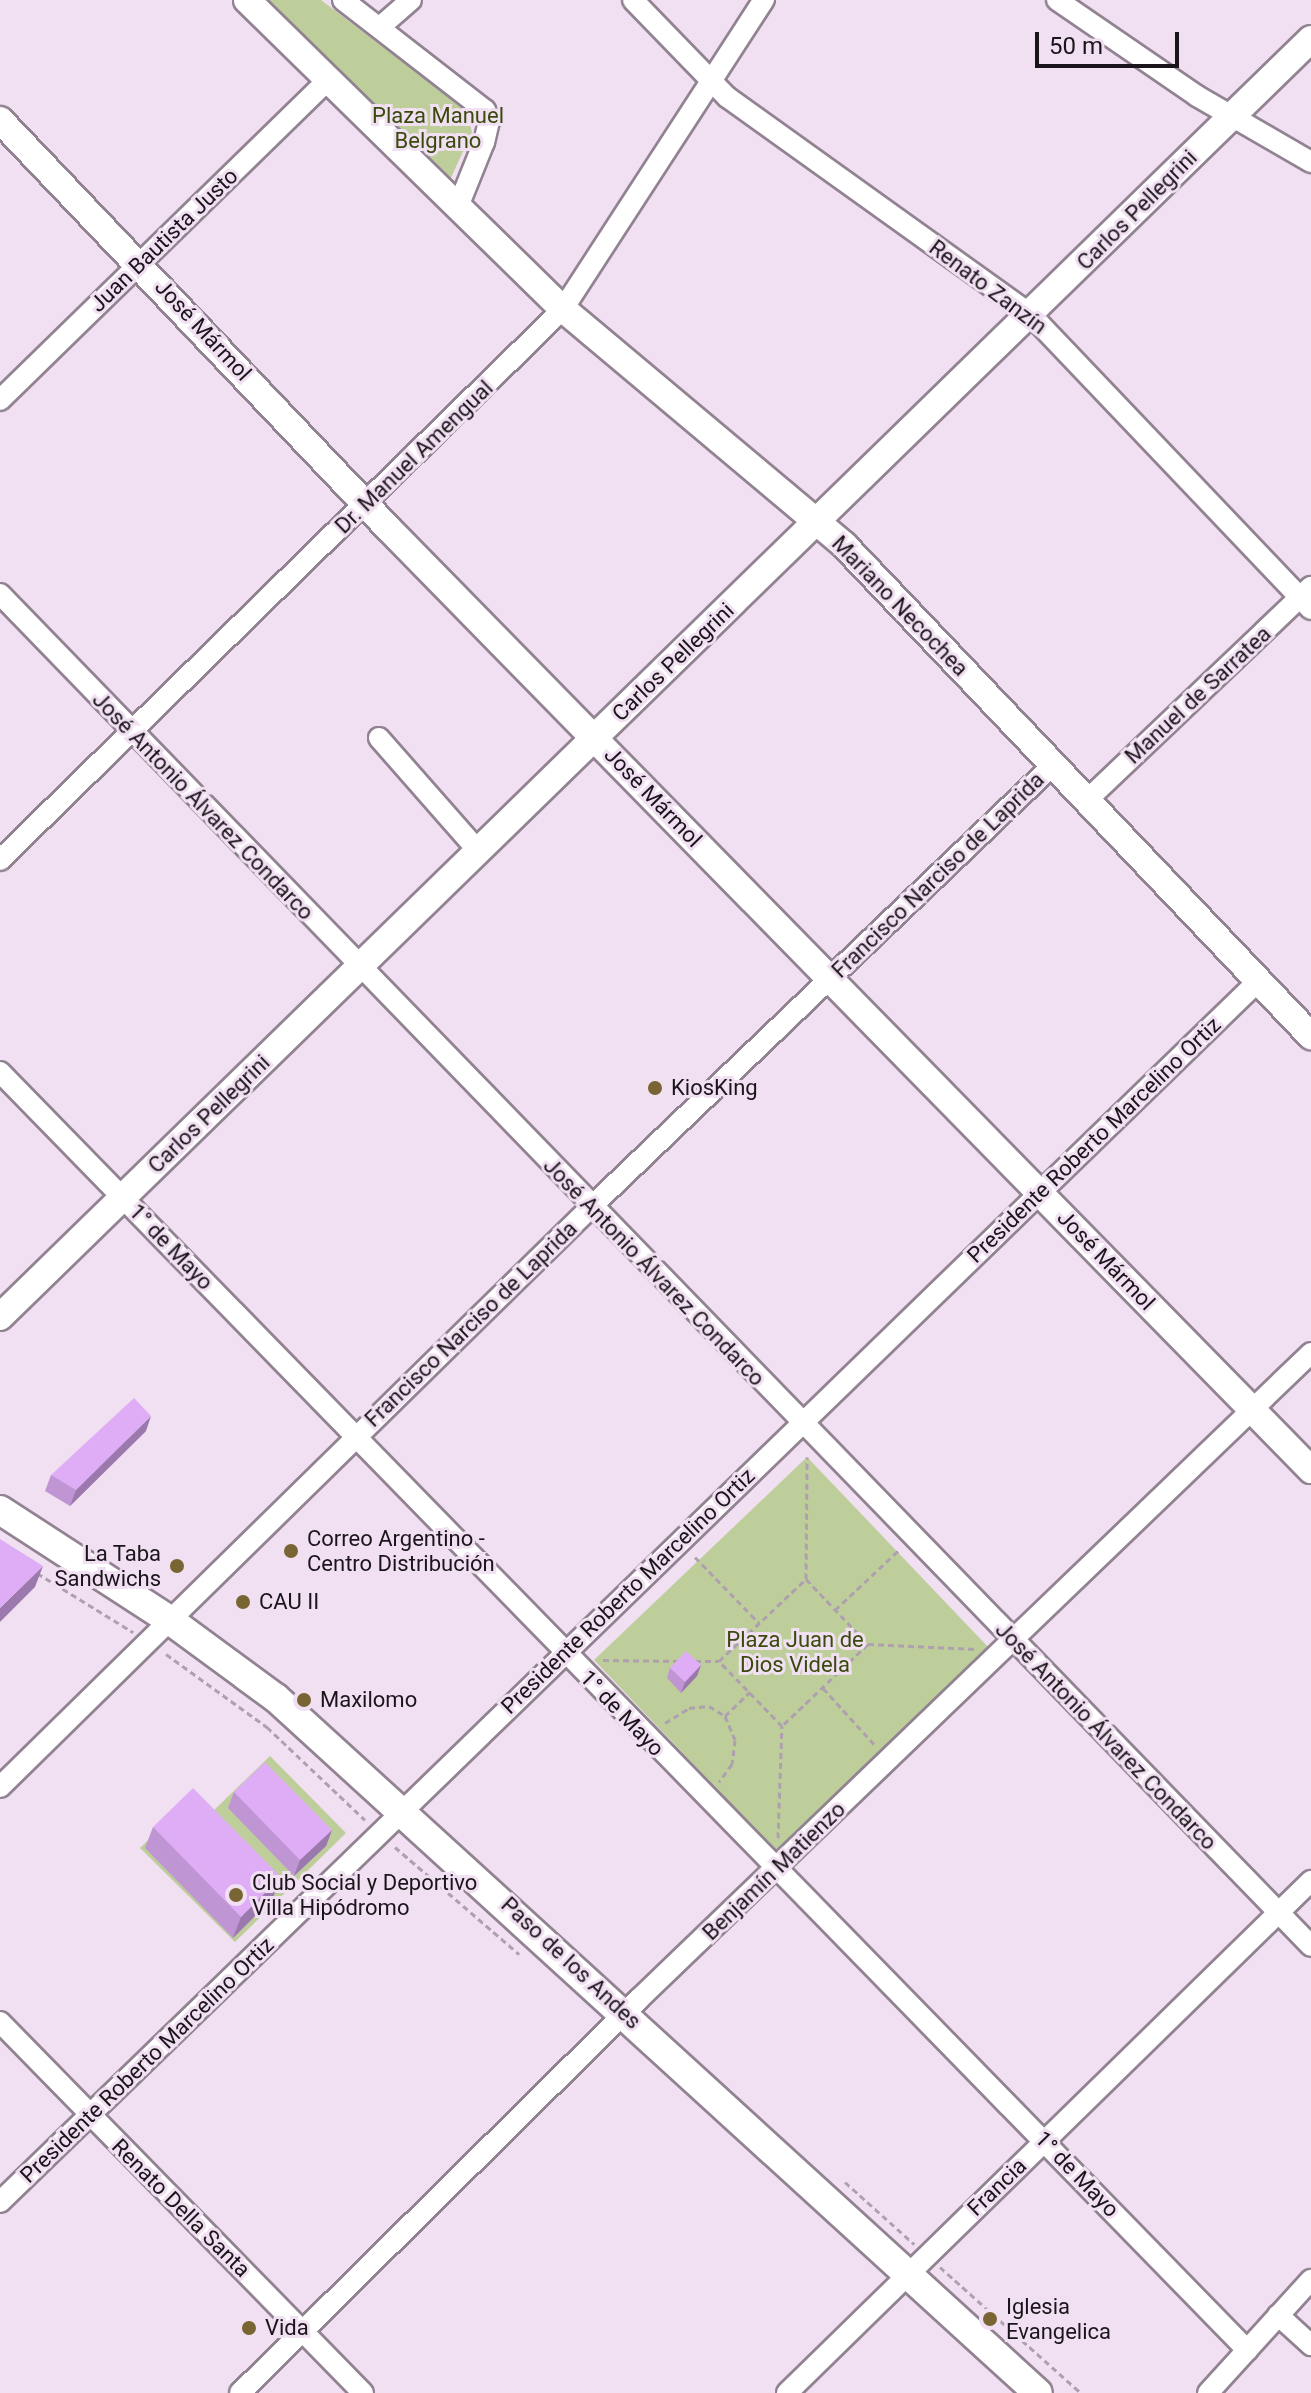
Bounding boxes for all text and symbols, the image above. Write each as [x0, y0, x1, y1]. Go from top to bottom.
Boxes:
scale bar [1039, 16, 1183, 66]
text: 50 m [1049, 32, 1103, 60]
park label: Plaza Manuel Belgrano [372, 102, 504, 154]
street label: Carlos Pellegrini [1071, 144, 1203, 276]
street label: Juan Bautista Justo [85, 163, 243, 317]
street label: Renato Zanzín [924, 234, 1052, 340]
street label: José Mármol [149, 274, 257, 386]
street label: Dr. Manuel Amengual [330, 375, 498, 539]
street label: Mariano Necochea [826, 530, 974, 682]
street label: Carlos Pellegrini [607, 597, 739, 727]
street label: Manuel de Sarratea [1120, 621, 1276, 769]
street label: José Antonio Álvarez Condarco [87, 686, 319, 926]
street label: José Mármol [599, 741, 707, 853]
street label: Francisco Narciso de Laprida [826, 767, 1050, 983]
street label: Presidente Roberto Marcelino Ortiz [962, 1012, 1226, 1268]
street label: Carlos Pellegrini [143, 1049, 275, 1179]
place label: KiosKing [671, 1075, 758, 1101]
marker: KiosKing [646, 1079, 664, 1097]
street label: José Antonio Álvarez Condarco [538, 1152, 770, 1392]
street label: 1° de Mayo [124, 1198, 218, 1296]
street label: José Mármol [1052, 1204, 1160, 1316]
street label: Francisco Narciso de Laprida [359, 1216, 583, 1432]
street label: Presidente Roberto Marcelino Ortiz [496, 1463, 760, 1719]
place label: Correo Argentino - Centro Distribución [307, 1525, 495, 1576]
place label: La Taba Sandwichs [55, 1540, 161, 1592]
marker: Correo Argentino - Centro Distribución [282, 1542, 300, 1560]
marker: La Taba Sandwichs [168, 1557, 186, 1575]
place label: CAU II [259, 1589, 319, 1615]
marker: CAU II [234, 1593, 252, 1611]
street label: José Antonio Álvarez Condarco [990, 1616, 1222, 1856]
park label: Plaza Juan de Dios Videla [726, 1626, 864, 1678]
street label: 1° de Mayo [575, 1664, 669, 1762]
place label: Maxilomo [320, 1687, 417, 1713]
marker: Maxilomo [295, 1691, 313, 1709]
street label: Benjamín Matienzo [697, 1796, 851, 1946]
place label: Club Social y Deportivo Villa Hipódromo [252, 1869, 477, 1920]
marker: Club Social y Deportivo Villa Hipódromo [227, 1886, 245, 1904]
street label: Paso de los Andes [496, 1892, 646, 2034]
street label: Presidente Roberto Marcelino Ortiz [15, 1932, 279, 2188]
street label: 1° de Mayo [1030, 2125, 1124, 2223]
street label: Renato Della Santa [106, 2133, 256, 2283]
street label: Francia [962, 2153, 1032, 2221]
place label: Iglesia Evangelica [1006, 2293, 1111, 2344]
marker: Iglesia Evangelica [981, 2310, 999, 2328]
place label: Vida [265, 2315, 309, 2341]
marker: Vida [240, 2319, 258, 2337]

